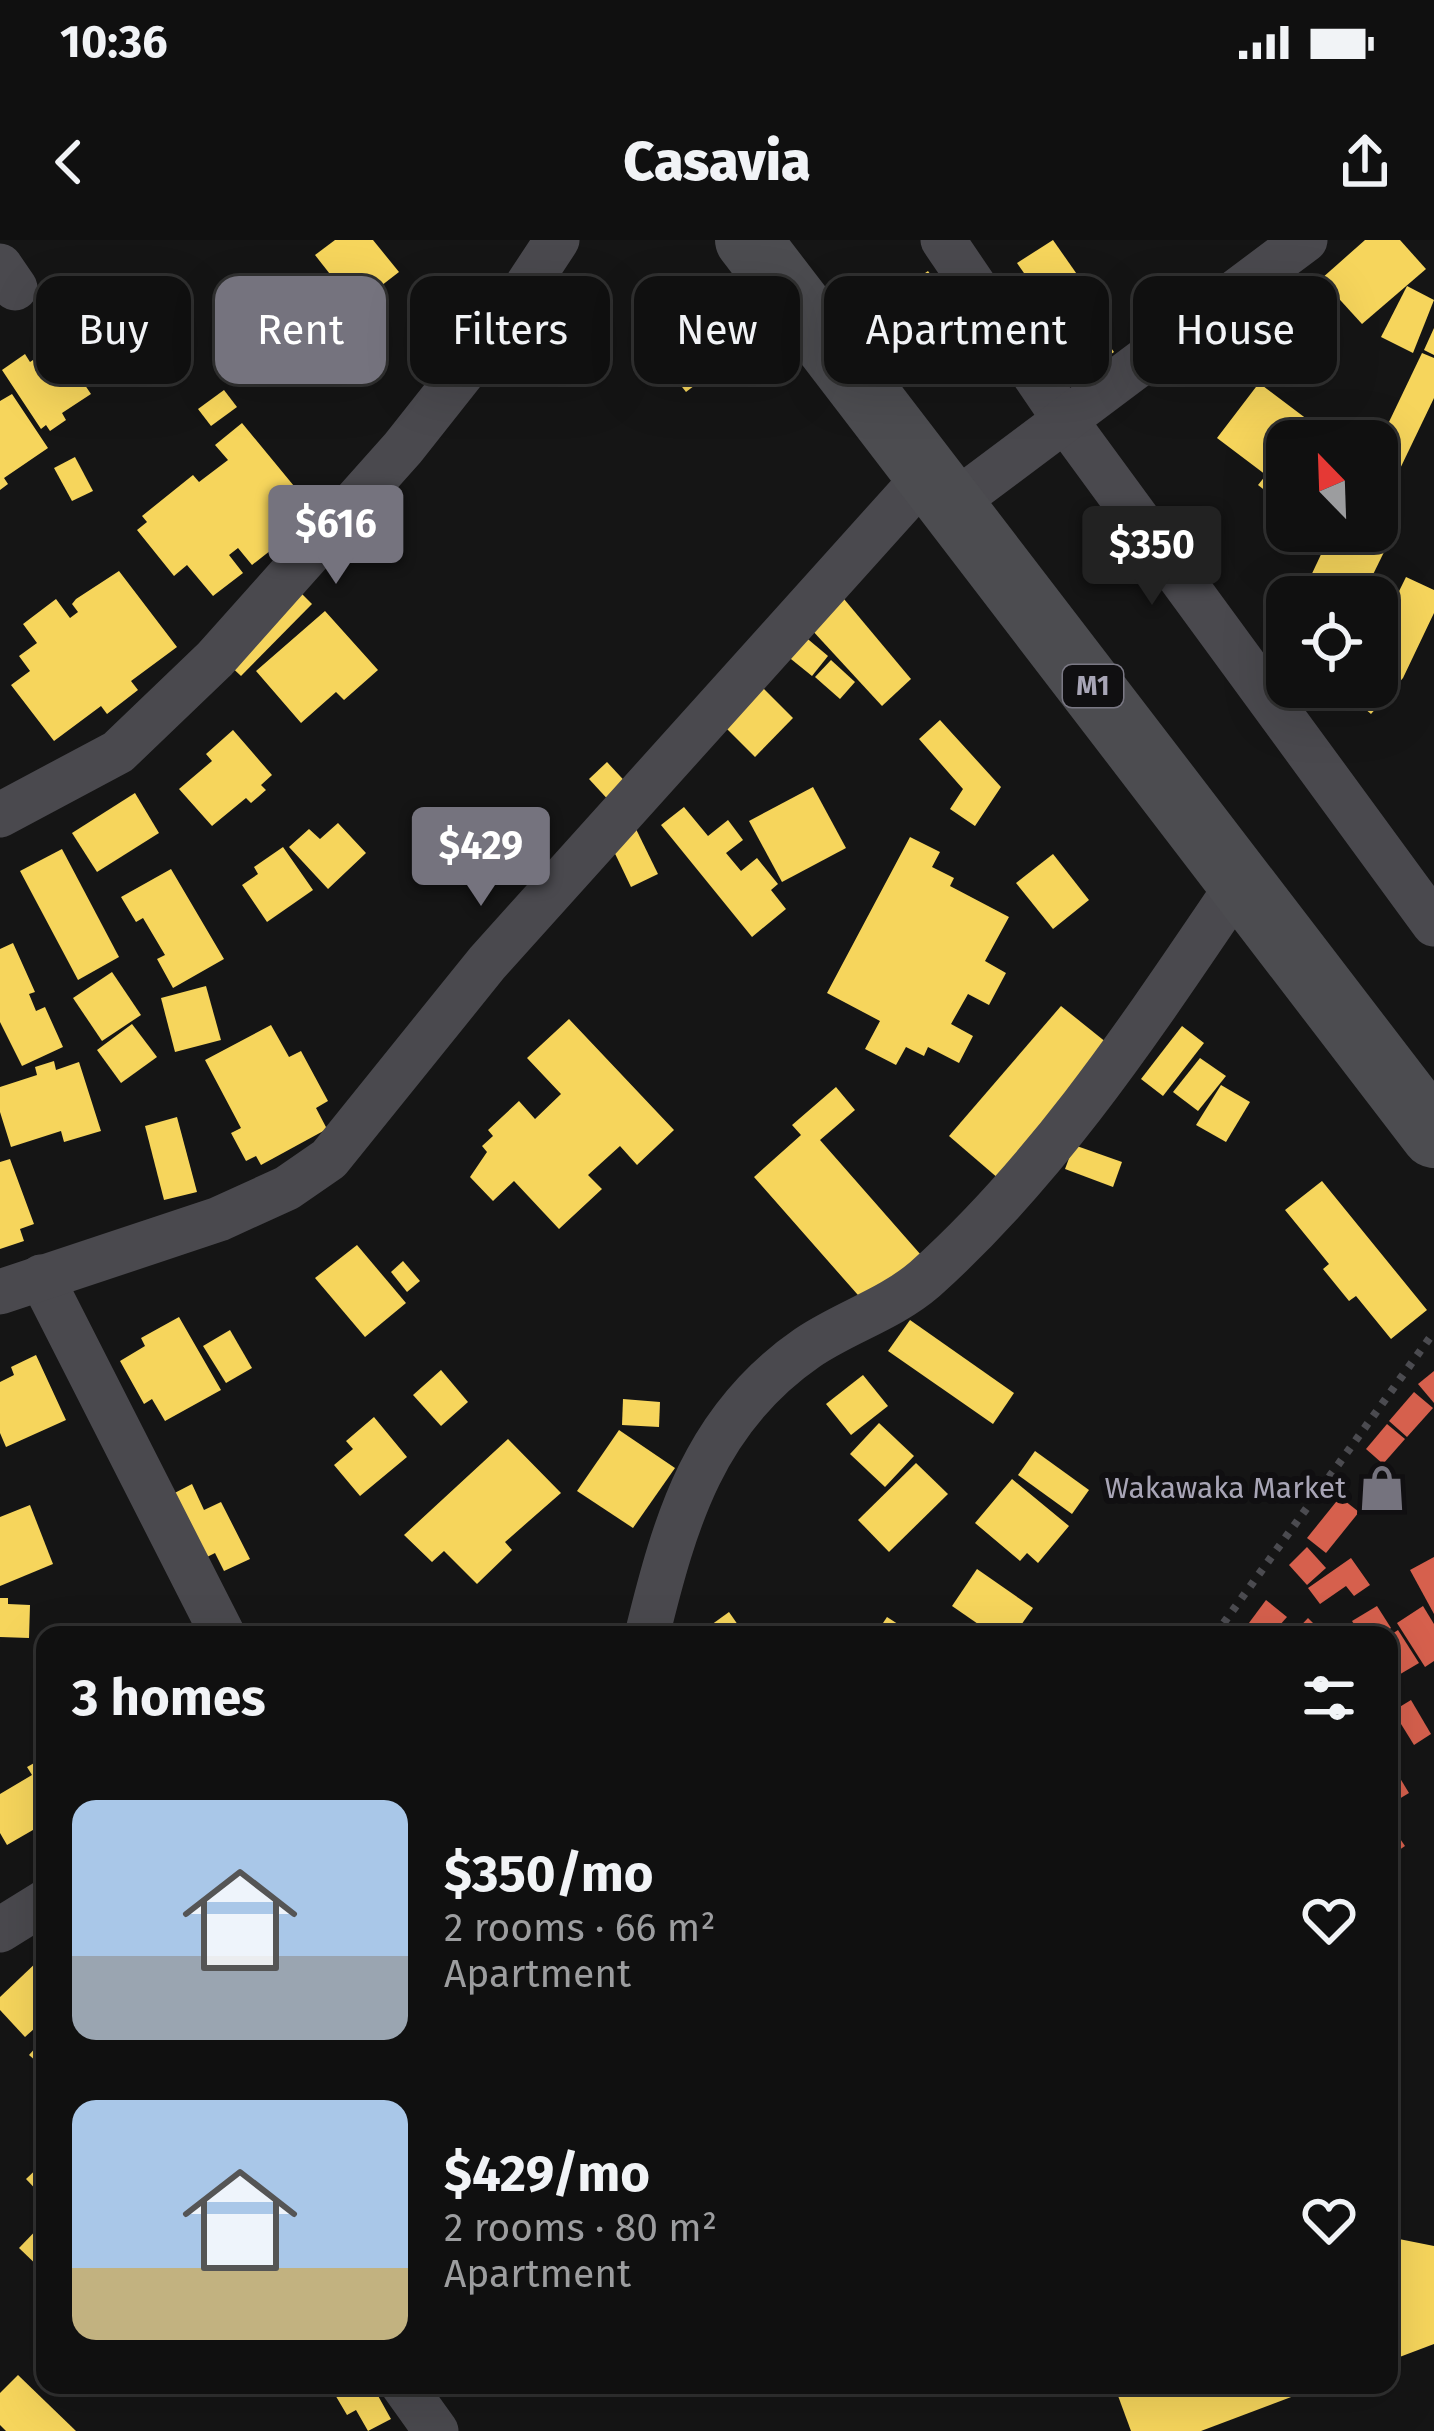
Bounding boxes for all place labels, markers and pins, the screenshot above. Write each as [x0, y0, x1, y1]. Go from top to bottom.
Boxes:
pin: $616 [265, 485, 407, 587]
pin: $350 [1081, 506, 1223, 608]
pin: $429 [410, 807, 552, 909]
shop icon: Wakawaka Market [1357, 1463, 1407, 1513]
place label: Wakawaka Market [1105, 1470, 1346, 1506]

